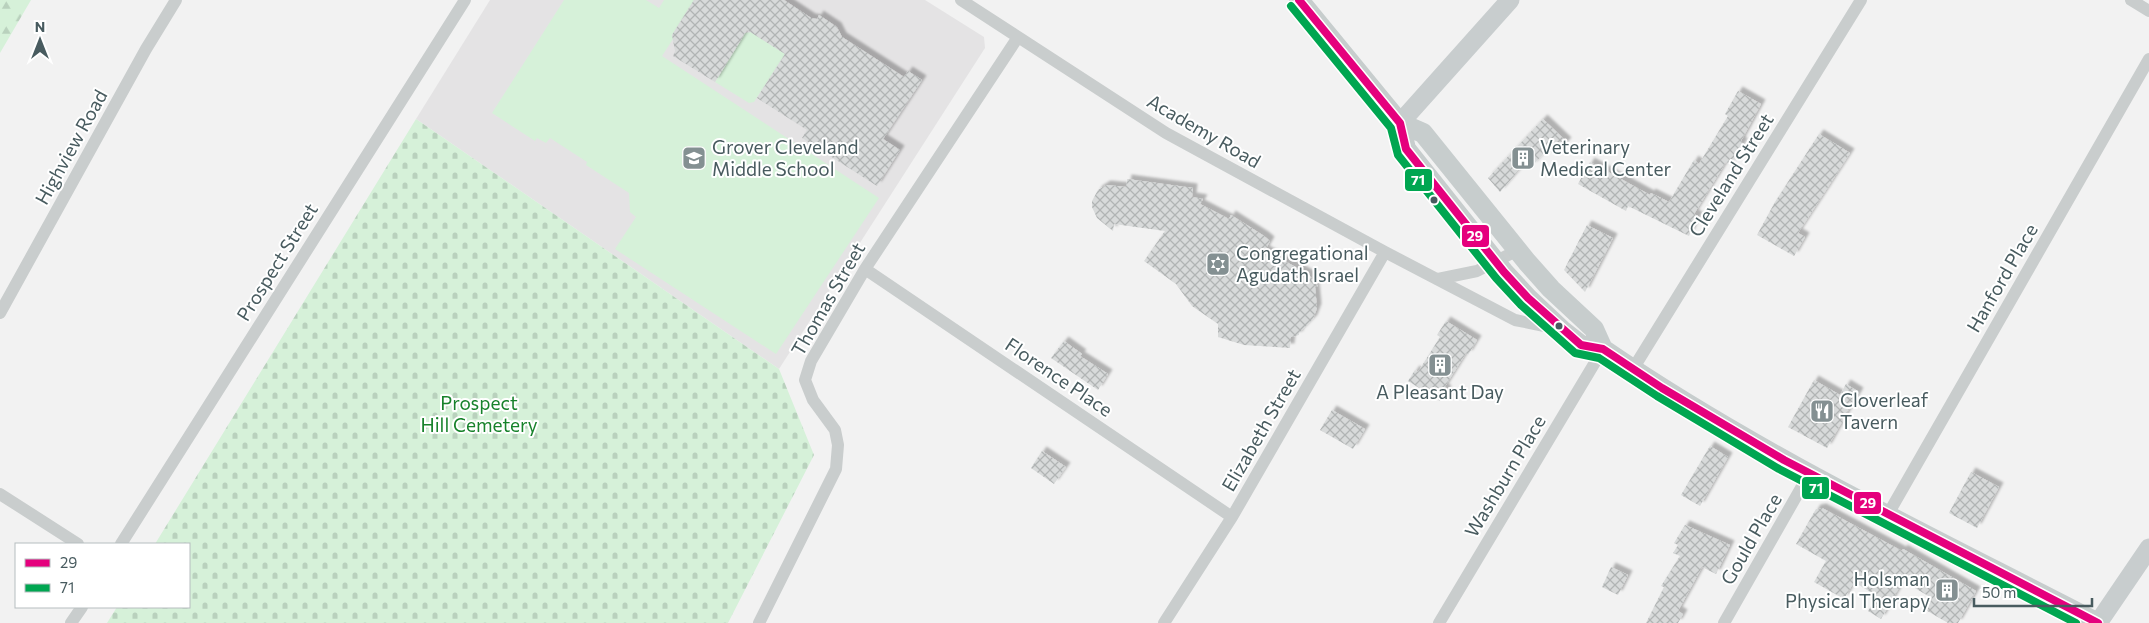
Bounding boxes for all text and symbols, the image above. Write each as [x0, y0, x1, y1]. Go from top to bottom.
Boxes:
north arrow [15, 15, 65, 65]
text: N [35, 18, 45, 35]
street label: Highview Road [30, 85, 112, 208]
street label: Academy Road [1143, 89, 1265, 172]
street label: Cleveland Street [1683, 109, 1778, 241]
place label: Grover Cleveland Middle School [712, 135, 859, 180]
place label: Veterinary Medical Center [1540, 135, 1671, 180]
school or university icon: Grover Cleveland Middle School [681, 145, 707, 171]
building icon: Veterinary Medical Center [1510, 145, 1536, 171]
line badge: 71 [1404, 168, 1433, 192]
text: 71 [1411, 171, 1425, 188]
unlabelled marker [1429, 195, 1439, 205]
street label: Prospect Street [231, 198, 322, 325]
street label: Hanford Place [1961, 219, 2042, 336]
line badge: 29 [1461, 224, 1490, 248]
text: 29 [1467, 227, 1484, 244]
street label: Thomas Street [786, 238, 869, 359]
place label: Congregational Agudath Israel [1236, 241, 1369, 286]
synagogue icon: Congregational Agudath Israel [1205, 251, 1231, 277]
unlabelled marker [1554, 321, 1564, 331]
street label: Florence Place [1001, 332, 1117, 421]
building icon: A Pleasant Day [1427, 352, 1453, 378]
street label: Elizabeth Street [1216, 364, 1305, 495]
place label: A Pleasant Day [1376, 380, 1504, 403]
place label: Cloverleaf Tavern [1840, 388, 1929, 433]
park label: Prospect Hill Cemetery [420, 391, 538, 436]
restaurant icon: Cloverleaf Tavern [1809, 398, 1835, 424]
street label: Washburn Place [1459, 411, 1550, 541]
line badge: 71 [1801, 476, 1830, 500]
text: 71 [1809, 479, 1823, 496]
street label: Gould Place [1715, 489, 1786, 588]
line badge: 29 [1853, 491, 1882, 515]
text: 29 [1860, 494, 1877, 511]
legend [15, 543, 190, 608]
text: 29 [60, 553, 77, 571]
place label: Holsman Physical Therapy [1785, 567, 1930, 612]
scale bar [1974, 576, 2092, 608]
building icon: Holsman Physical Therapy [1934, 577, 1960, 603]
text: 71 [60, 578, 74, 596]
text: 50 m [1982, 583, 2016, 601]

